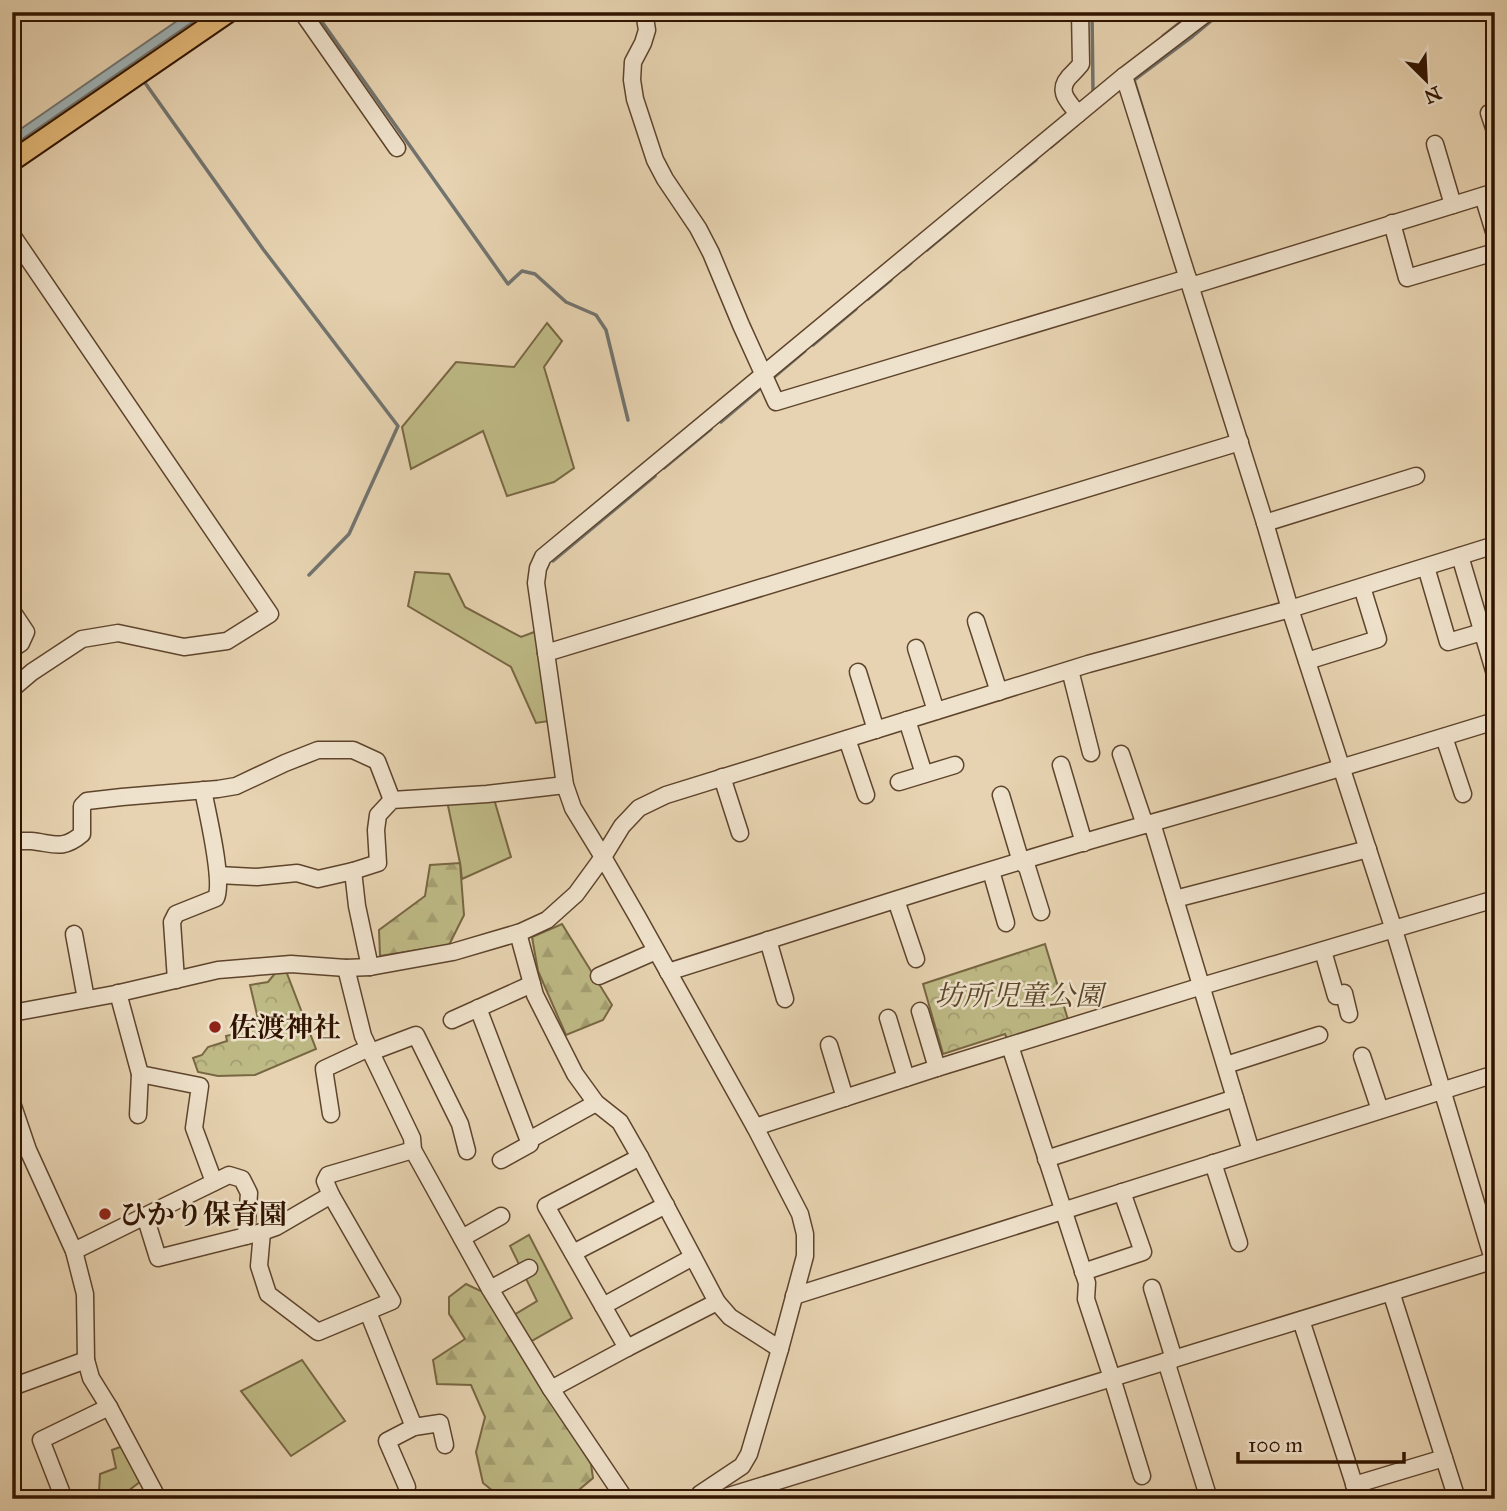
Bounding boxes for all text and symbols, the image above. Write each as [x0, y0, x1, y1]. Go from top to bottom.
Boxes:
north arrow [1392, 46, 1462, 116]
text: N [1421, 81, 1445, 109]
park label: 坊所児童公園 [935, 978, 1107, 1013]
place label: 佐渡神社 [229, 1010, 341, 1045]
marker: 佐渡神社 [207, 1019, 223, 1035]
place label: ひかり保育園 [119, 1197, 287, 1232]
marker: ひかり保育園 [97, 1206, 113, 1222]
scale bar [1238, 1420, 1404, 1464]
text: 100 m [1248, 1432, 1303, 1458]

